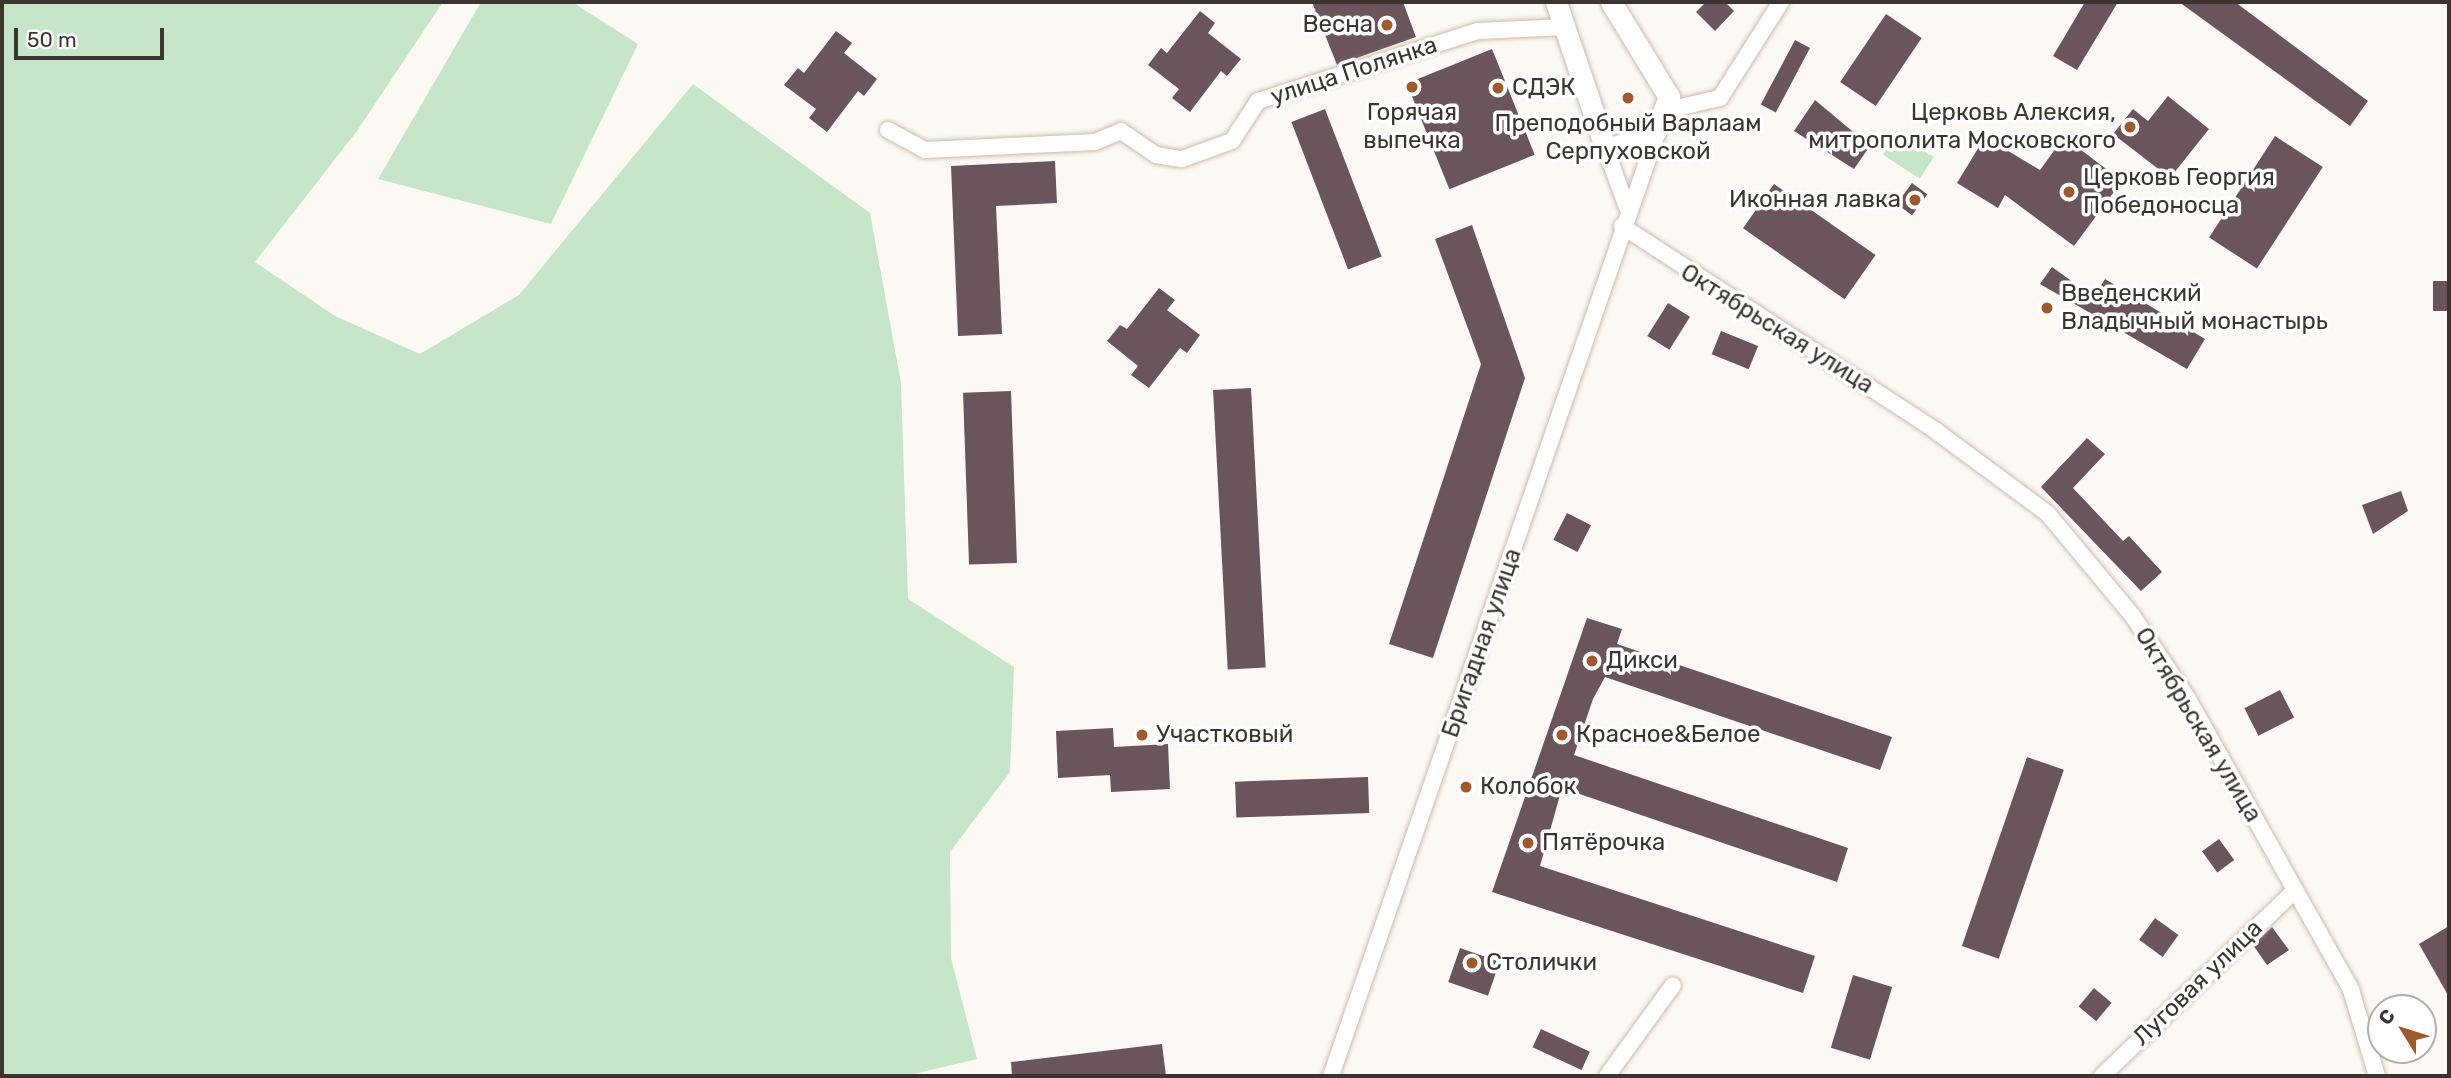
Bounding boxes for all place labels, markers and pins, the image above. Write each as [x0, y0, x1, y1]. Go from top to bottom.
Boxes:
place label: Весна [1302, 11, 1373, 39]
marker: Весна [1379, 17, 1395, 33]
place label: СДЭК [1512, 74, 1576, 102]
marker: Горячая выпечка [1404, 79, 1420, 95]
marker: СДЭК [1490, 80, 1506, 96]
marker: Преподобный Варлаам Серпуховской [1620, 90, 1636, 106]
place label: Горячая выпечка [1363, 99, 1461, 155]
place label: Церковь Алексия, митрополита Московского [1808, 99, 2116, 155]
place label: Преподобный Варлаам Серпуховской [1494, 110, 1762, 166]
marker: Церковь Алексия, митрополита Московского [2122, 119, 2138, 135]
place label: Церковь Георгия Победоносца [2083, 164, 2275, 220]
marker: Церковь Георгия Победоносца [2061, 184, 2077, 200]
place label: Иконная лавка [1729, 186, 1901, 214]
marker: Иконная лавка [1907, 192, 1923, 208]
place label: Введенский Владычный монастырь [2061, 280, 2328, 336]
marker: Введенский Владычный монастырь [2039, 300, 2055, 316]
place label: Дикси [1606, 647, 1678, 675]
marker: Дикси [1584, 653, 1600, 669]
place label: Участковый [1156, 721, 1293, 749]
place label: Красное&Белое [1576, 721, 1760, 749]
marker: Участковый [1134, 727, 1150, 743]
marker: Красное&Белое [1554, 727, 1570, 743]
place label: Колобок [1480, 773, 1576, 801]
marker: Колобок [1458, 779, 1474, 795]
place label: Пятёрочка [1542, 829, 1665, 857]
marker: Пятёрочка [1520, 835, 1536, 851]
place label: Столички [1486, 949, 1597, 977]
marker: Столички [1464, 955, 1480, 971]

